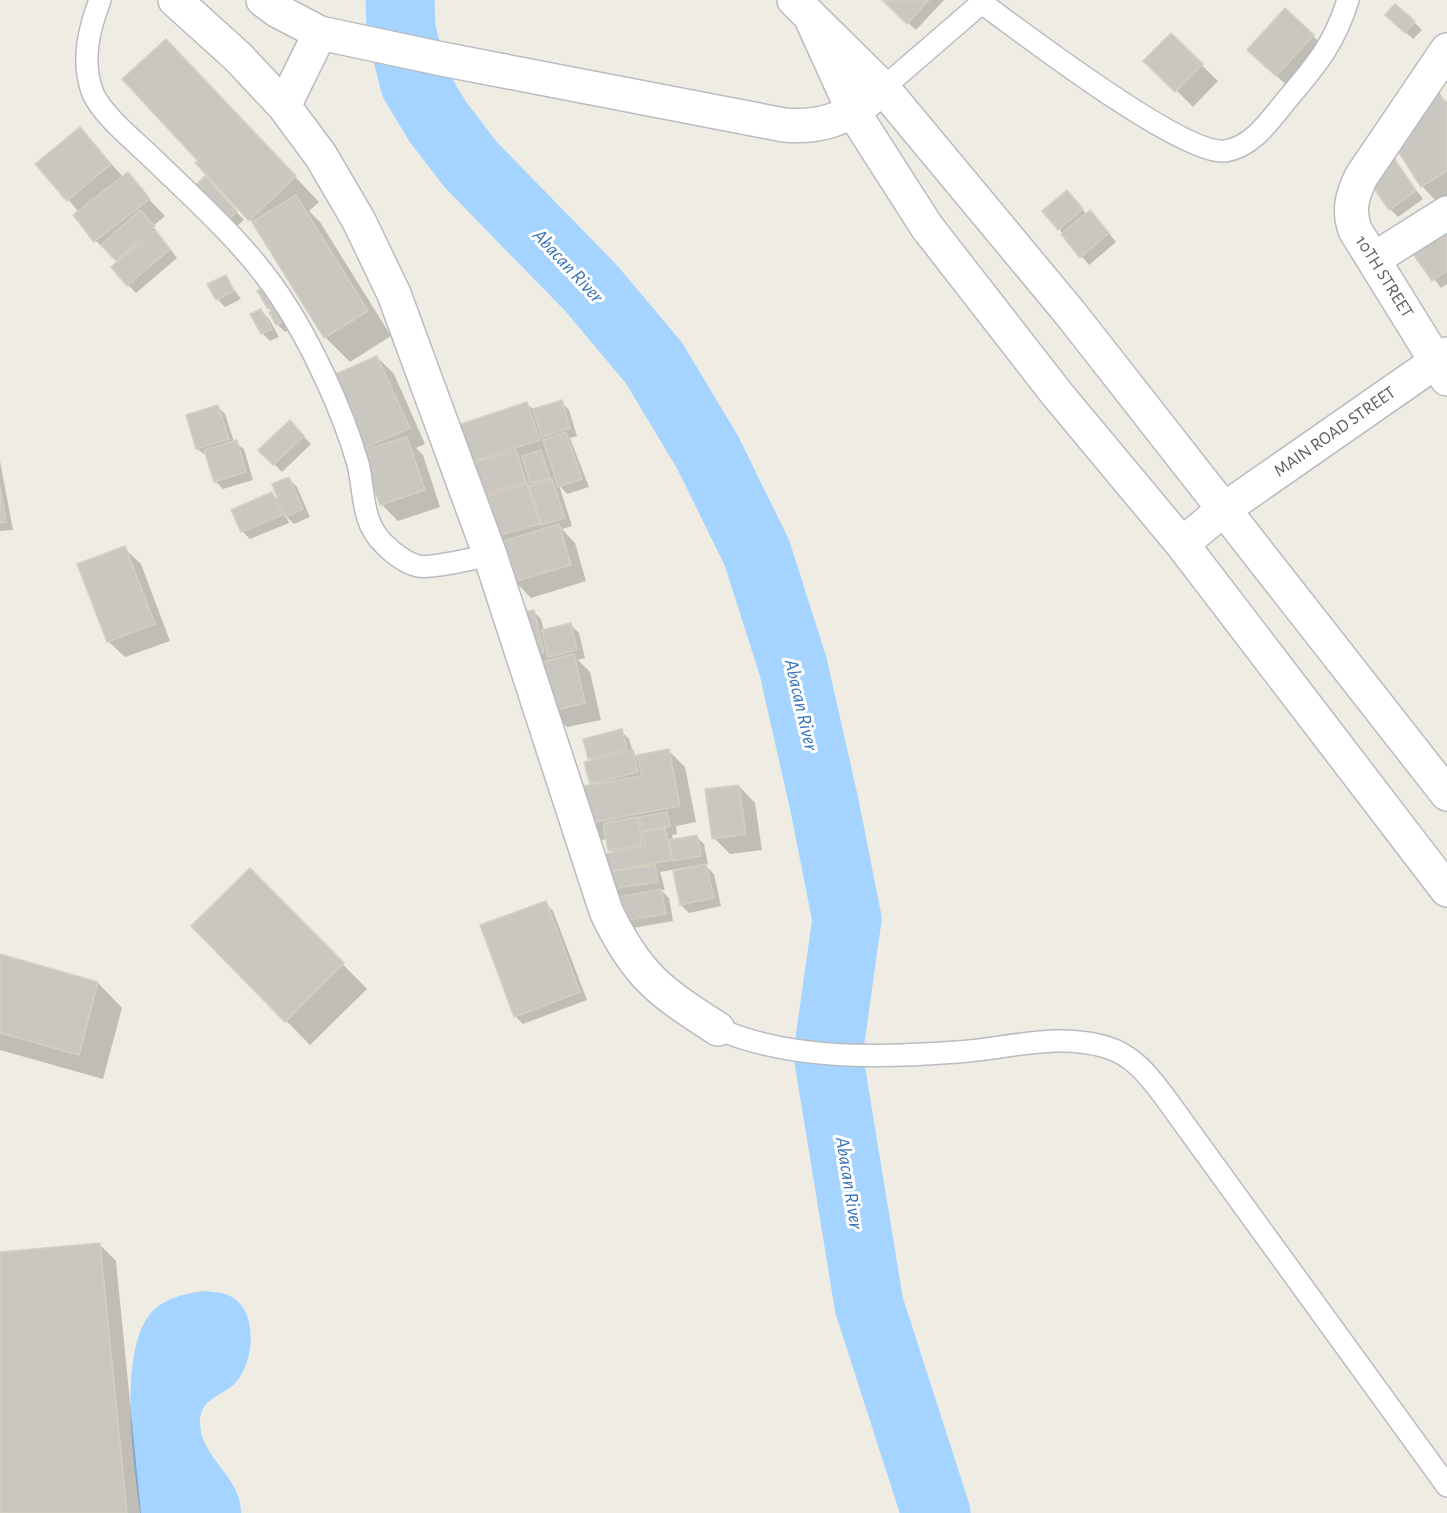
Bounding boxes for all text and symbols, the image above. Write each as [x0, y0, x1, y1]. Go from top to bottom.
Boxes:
water label: Abacan River [528, 224, 607, 307]
street label: 10TH STREET [1352, 233, 1416, 321]
street label: MAIN ROAD STREET [1271, 383, 1399, 481]
water label: Abacan River [781, 657, 821, 753]
water label: Abacan River [832, 1135, 866, 1231]

